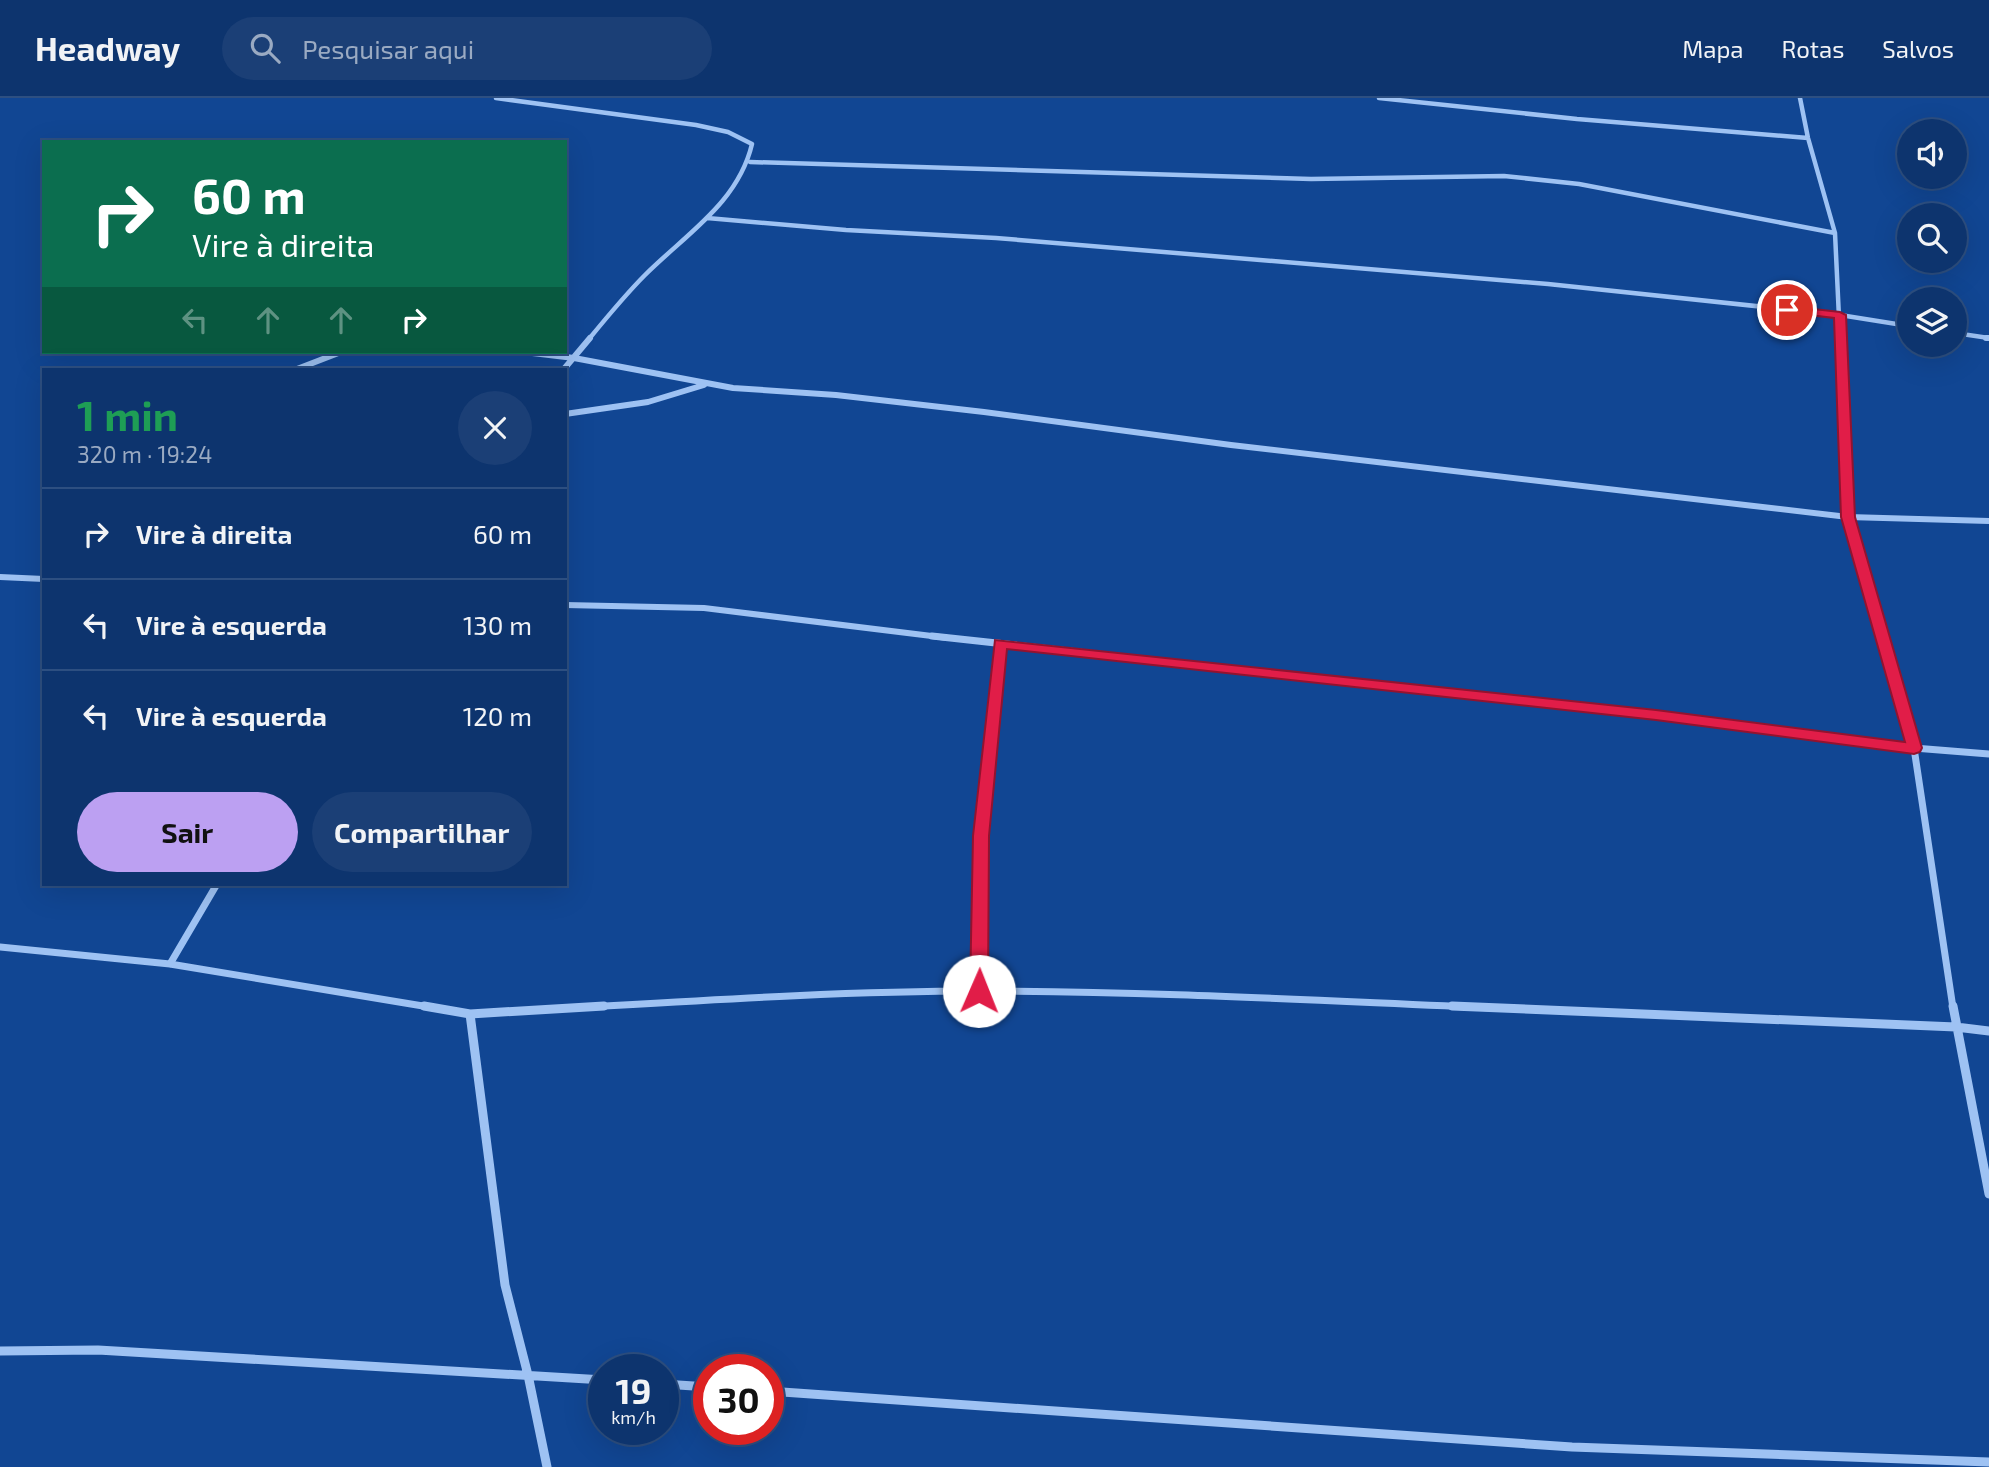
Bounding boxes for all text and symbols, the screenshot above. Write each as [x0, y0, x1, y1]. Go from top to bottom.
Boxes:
search box [222, 17, 712, 80]
text: Headway [35, 28, 180, 68]
icon: search [246, 29, 284, 67]
text: Pesquisar aqui [302, 33, 474, 64]
text: Mapa [1682, 34, 1744, 63]
text: Rotas [1782, 34, 1844, 63]
text: Salvos [1882, 34, 1954, 63]
map controls [1897, 119, 1967, 357]
button: sound [1897, 119, 1967, 189]
text: 60 m [192, 165, 306, 224]
icon: right [77, 168, 168, 259]
button: search [1897, 203, 1967, 273]
text: Vire à direita [192, 225, 374, 263]
pin [1757, 280, 1817, 340]
button: layers [1897, 287, 1967, 357]
icon: arrive [1768, 291, 1806, 329]
icon: left [176, 301, 214, 339]
icon: ahead [249, 301, 287, 339]
icon: ahead [322, 301, 360, 339]
icon: right [395, 301, 433, 339]
text: 1 min [77, 389, 178, 439]
button: close [458, 391, 532, 465]
text: 320 m · 19:24 [77, 440, 212, 468]
icon: right [77, 515, 115, 553]
text: Vire à direita [136, 518, 292, 549]
text: 60 m [473, 518, 532, 549]
icon: left [77, 606, 115, 644]
text: Vire à esquerda [136, 609, 327, 640]
text: 130 m [463, 609, 532, 640]
icon: left [77, 697, 115, 735]
text: Vire à esquerda [136, 700, 327, 731]
text: 120 m [463, 700, 532, 731]
button: Sair [77, 792, 298, 872]
button: Compartilhar [312, 792, 532, 872]
position arrow [942, 954, 1016, 1028]
speed limit sign: 30 [693, 1354, 784, 1445]
text: 19 [616, 1369, 651, 1411]
text: km/h [611, 1406, 656, 1428]

